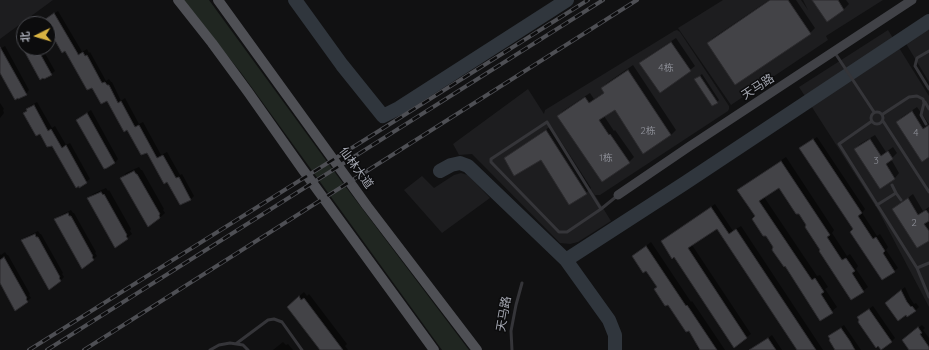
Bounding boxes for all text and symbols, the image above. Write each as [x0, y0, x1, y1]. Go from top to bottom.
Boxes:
north arrow [16, 16, 56, 56]
text: 北 [18, 31, 32, 43]
house number: 4栋 [658, 62, 674, 74]
street label: 天马路 [739, 71, 777, 103]
house number: 2栋 [640, 125, 656, 137]
house number: 4 [913, 127, 919, 139]
street label: 仙林大道 [336, 144, 376, 192]
house number: 1栋 [599, 152, 613, 164]
house number: 3 [873, 155, 879, 167]
house number: 2 [911, 217, 917, 229]
street label: 天马路 [494, 295, 514, 333]

